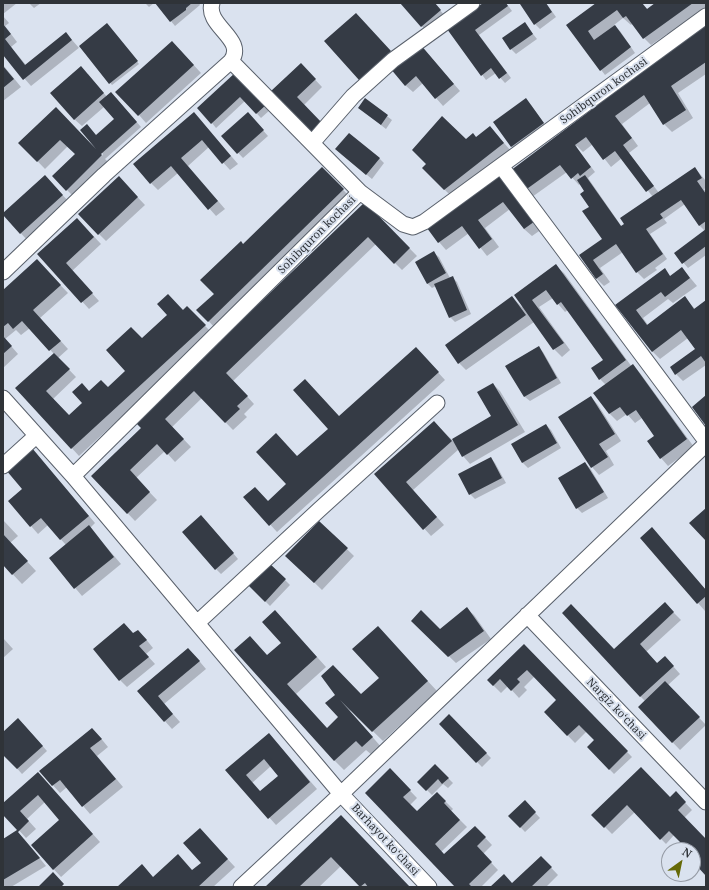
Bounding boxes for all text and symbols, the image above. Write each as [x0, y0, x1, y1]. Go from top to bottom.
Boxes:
street label: Sohibquron kochasi [558, 55, 650, 127]
street label: Sohibquron kochasi [275, 193, 359, 277]
street label: Nargiz koʻchasi [583, 676, 649, 742]
street label: Barhayot koʻchasi [348, 801, 422, 879]
north arrow [661, 842, 701, 882]
text: N [680, 844, 695, 861]

